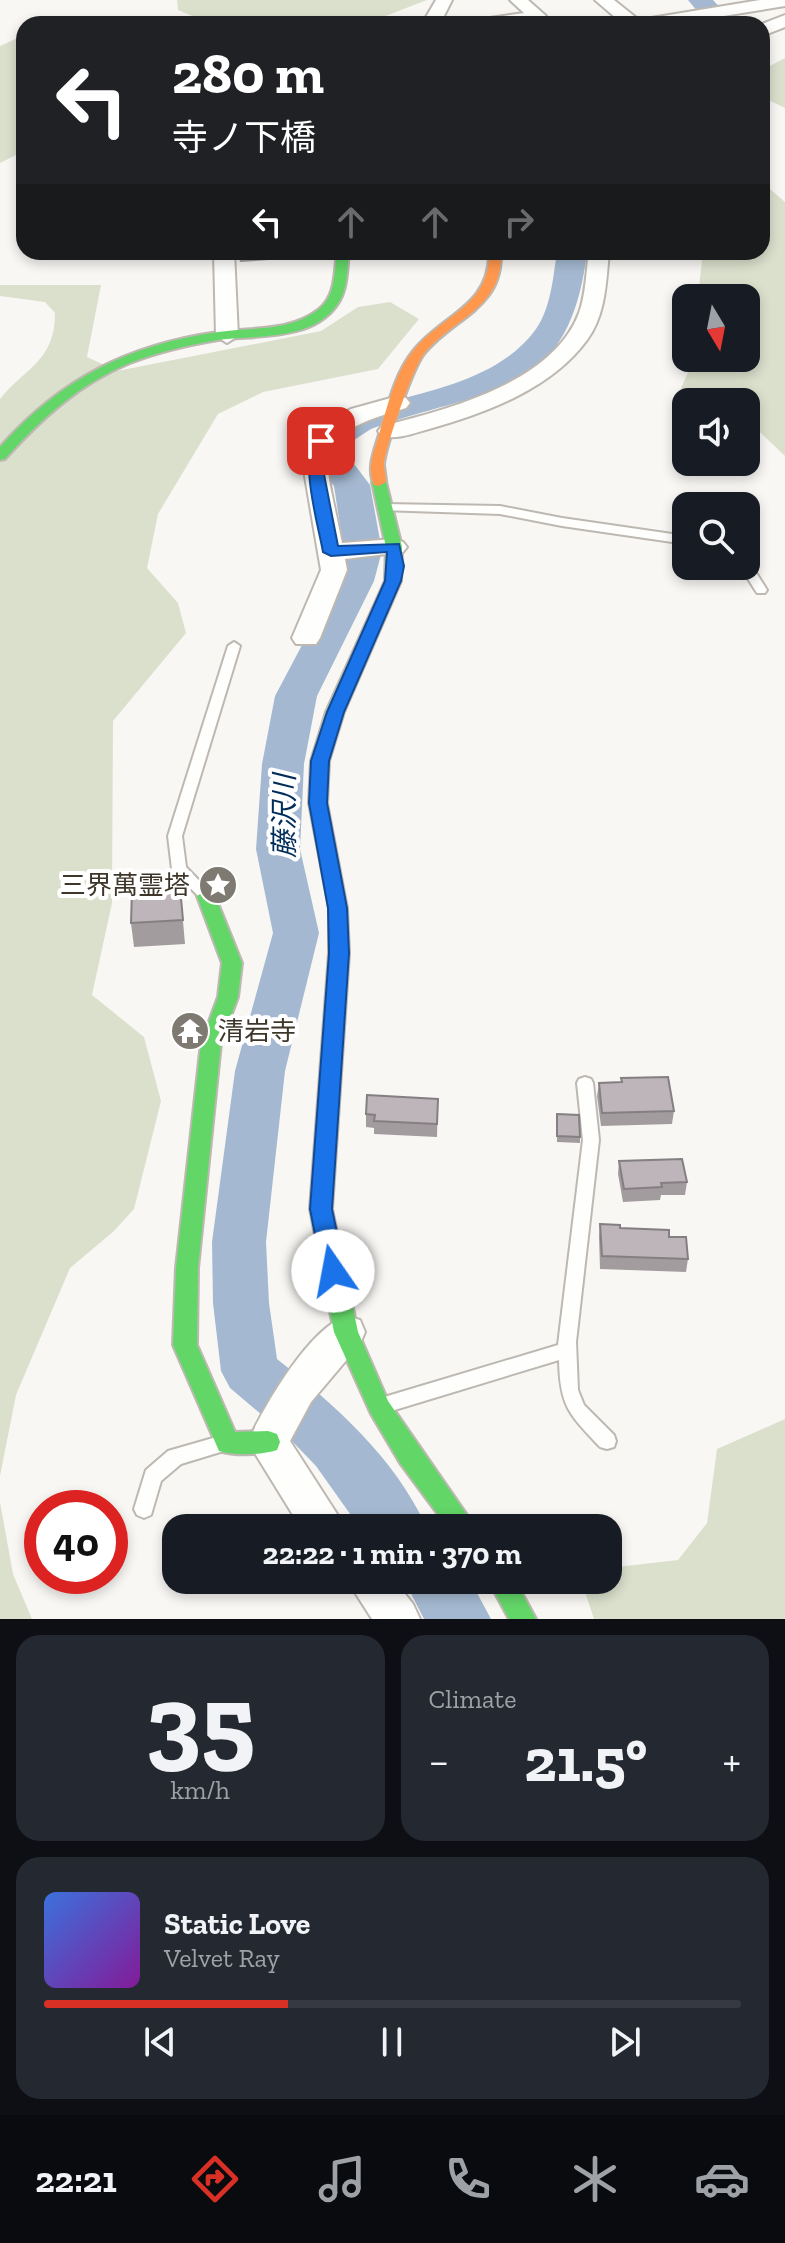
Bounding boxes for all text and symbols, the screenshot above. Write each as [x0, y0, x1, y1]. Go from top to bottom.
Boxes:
text: 280 m [172, 40, 324, 107]
icon: left [40, 48, 144, 152]
text: 寺ノ下橋 [172, 116, 316, 159]
icon: left [245, 200, 289, 244]
icon: ahead [329, 200, 373, 244]
icon: ahead [413, 200, 457, 244]
icon: right [497, 200, 541, 244]
north arrow [672, 284, 760, 372]
map controls [672, 284, 760, 580]
button: sound [672, 388, 760, 476]
pin [287, 407, 355, 475]
icon: arrive [299, 419, 343, 463]
button: search [672, 492, 760, 580]
water label: 藤沢川 [268, 771, 301, 858]
place icon: 三界萬霊塔 [197, 864, 239, 906]
place label: 三界萬霊塔 [60, 869, 190, 901]
temple icon: 清岩寺 [169, 1010, 211, 1052]
place label: 清岩寺 [218, 1015, 296, 1047]
position arrow [291, 1229, 375, 1313]
speed limit sign: 40 [24, 1490, 128, 1594]
text: 22:22 · 1 min · 370 m [263, 1536, 521, 1572]
text: 35 [145, 1659, 255, 1784]
text: Climate [429, 1683, 516, 1715]
text: 21.5° [524, 1724, 647, 1796]
text: − [429, 1734, 449, 1787]
text: + [722, 1734, 741, 1787]
text: km/h [171, 1774, 230, 1806]
text: Static Love [164, 1906, 310, 1942]
text: Velvet Ray [164, 1942, 280, 1974]
icon: previous [138, 2020, 182, 2064]
icon: pause [370, 2020, 414, 2064]
icon: next [603, 2020, 647, 2064]
icon: directions [187, 2151, 243, 2207]
icon: music [314, 2151, 370, 2207]
icon: phone [440, 2151, 496, 2207]
icon: climate [567, 2151, 623, 2207]
icon: car [694, 2151, 750, 2207]
text: 22:21 [35, 2158, 117, 2201]

